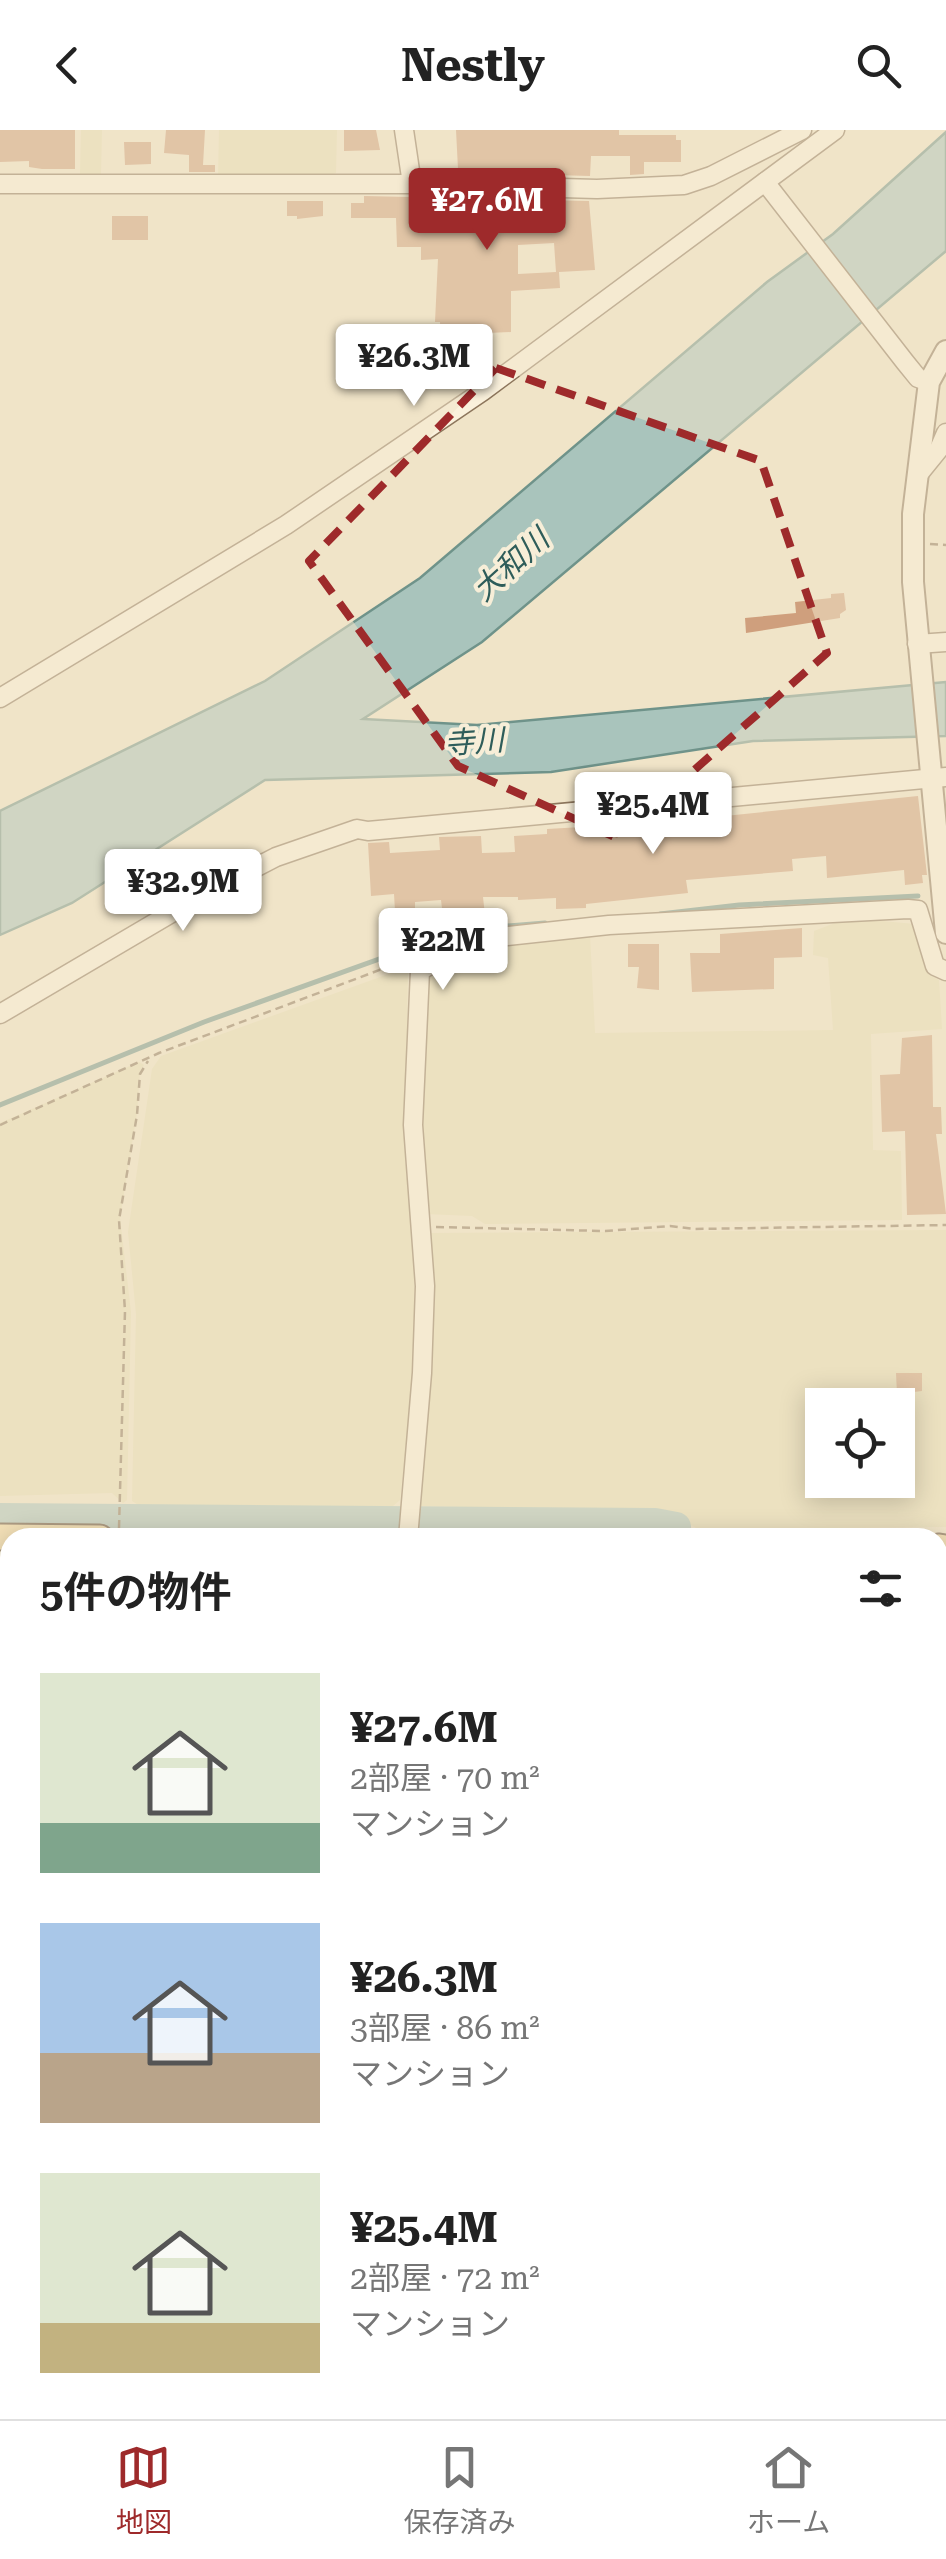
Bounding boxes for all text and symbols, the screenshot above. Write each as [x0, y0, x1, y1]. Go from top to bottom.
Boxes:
icon: back [40, 38, 95, 93]
icon: search [851, 38, 906, 93]
text: Nestly [401, 39, 545, 92]
pin: ¥27.6M [406, 168, 568, 253]
text: ¥27.6M [431, 181, 543, 219]
pin: ¥26.3M [333, 324, 495, 409]
text: ¥26.3M [358, 337, 470, 375]
water label: 大和川 [466, 520, 558, 608]
water label: 寺川 [443, 722, 508, 761]
pin: ¥25.4M [572, 772, 734, 857]
text: ¥25.4M [597, 785, 709, 823]
pin: ¥32.9M [102, 849, 264, 934]
text: ¥32.9M [127, 862, 239, 900]
pin: ¥22M [384, 908, 502, 993]
text: ¥22M [401, 921, 485, 959]
map controls [805, 1388, 915, 1498]
button: locate [805, 1388, 915, 1498]
icon: filters [853, 1561, 908, 1616]
text: 5件の物件 [40, 1568, 232, 1617]
text: ¥27.6M [350, 1703, 498, 1752]
icon: home [120, 1713, 240, 1833]
text: 2部屋 · 70 m² [350, 1759, 540, 1797]
text: マンション [350, 1805, 510, 1843]
text: ¥26.3M [350, 1953, 498, 2002]
icon: home [120, 1963, 240, 2083]
text: 3部屋 · 86 m² [350, 2009, 540, 2047]
text: マンション [350, 2055, 510, 2093]
text: ¥25.4M [350, 2203, 498, 2252]
icon: home [120, 2213, 240, 2333]
text: 2部屋 · 72 m² [350, 2259, 540, 2297]
text: マンション [350, 2305, 510, 2343]
tab: 地図 [116, 2440, 172, 2540]
tab: 保存済み [403, 2440, 515, 2540]
tab: ホーム [747, 2440, 830, 2540]

